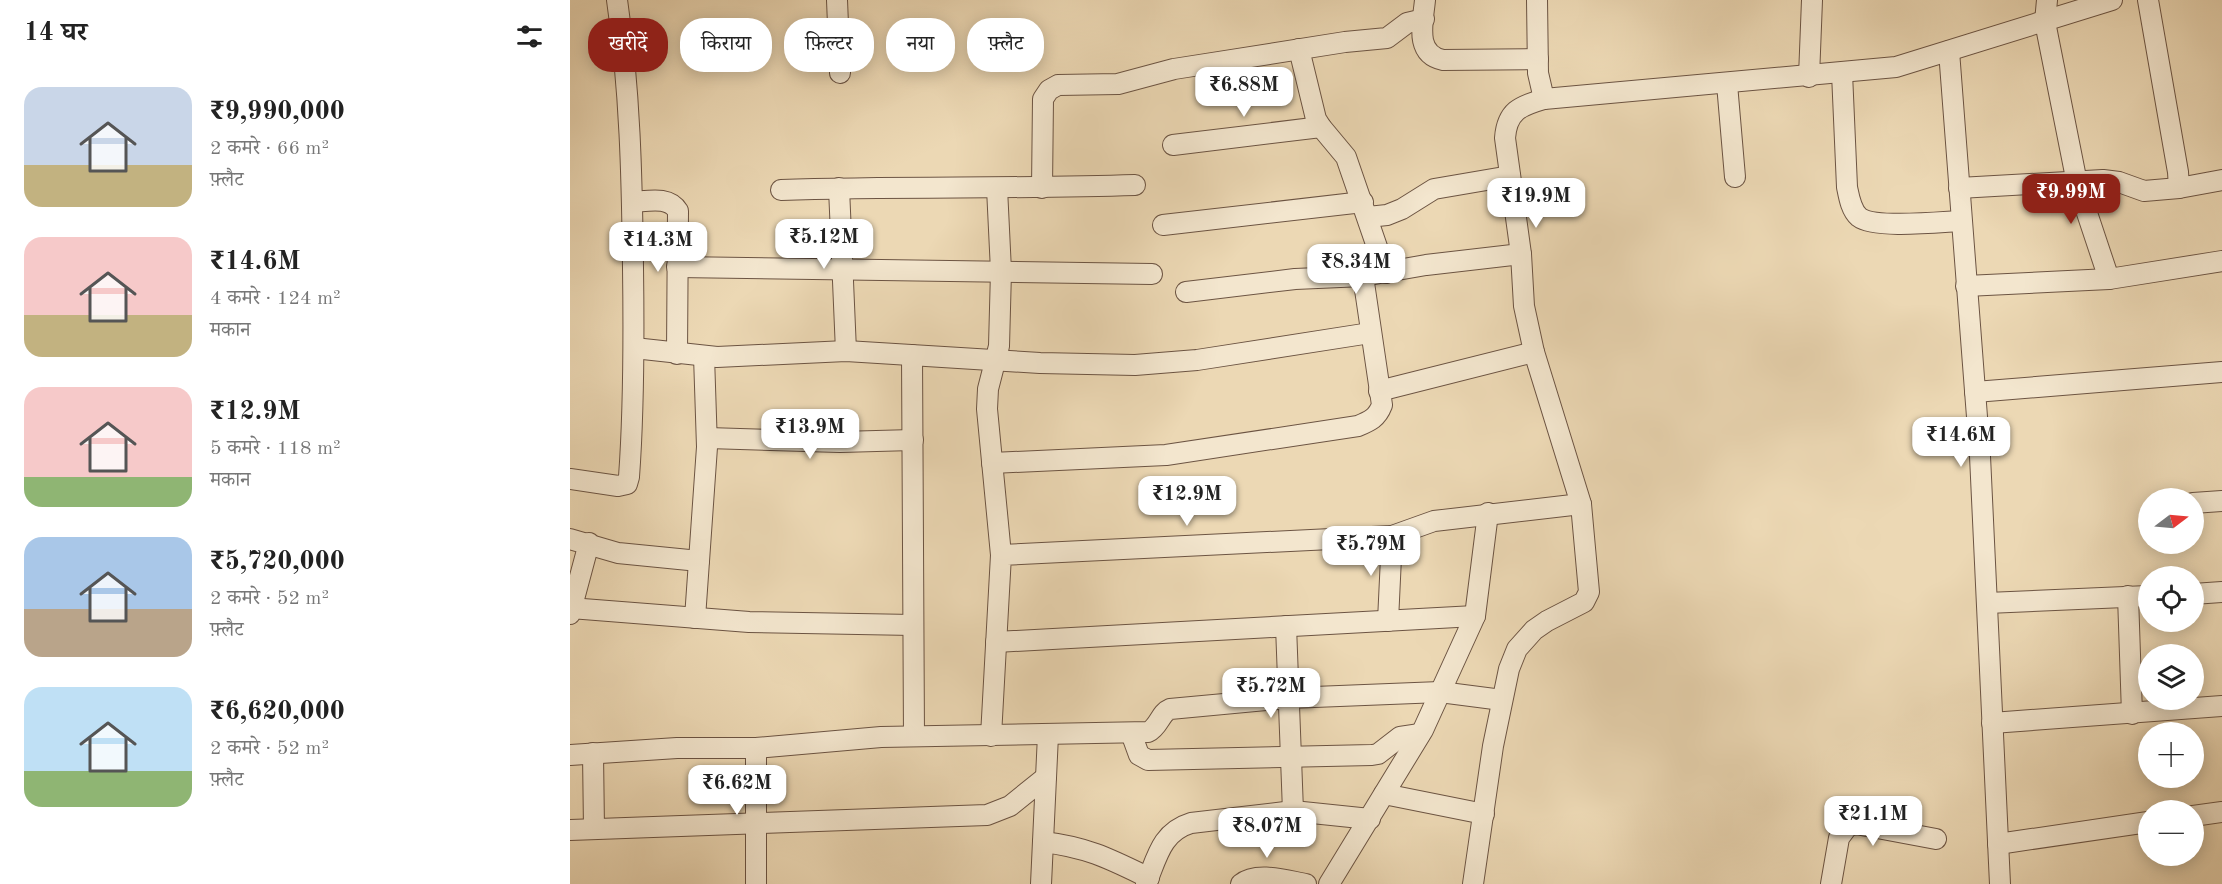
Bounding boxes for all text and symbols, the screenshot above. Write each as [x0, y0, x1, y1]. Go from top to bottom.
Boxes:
chip: खरीदें [588, 18, 668, 72]
chip: किराया [680, 18, 772, 72]
chip: फ़िल्टर [784, 18, 874, 72]
chip: नया [886, 18, 955, 72]
chip: फ़्लैट [967, 18, 1044, 72]
text: 14 घर [24, 20, 87, 46]
icon: filters [513, 20, 546, 53]
pin: ₹6.88M [1195, 67, 1293, 118]
text: ₹6.88M [1209, 76, 1279, 96]
text: ₹9,990,000 [210, 99, 345, 125]
icon: home [72, 111, 144, 183]
text: 2 कमरे · 66 m² [210, 139, 329, 159]
text: फ़्लैट [210, 171, 243, 191]
pin: ₹9.99M [2022, 174, 2120, 225]
pin: ₹19.9M [1487, 178, 1585, 229]
text: ₹9.99M [2036, 183, 2106, 203]
text: ₹19.9M [1501, 187, 1571, 207]
pin: ₹5.12M [775, 219, 873, 270]
pin: ₹14.3M [609, 222, 707, 273]
text: ₹5.12M [789, 228, 859, 248]
text: ₹14.3M [623, 231, 693, 251]
pin: ₹8.34M [1307, 244, 1405, 295]
text: ₹14.6M [210, 249, 300, 275]
text: ₹8.34M [1321, 253, 1391, 273]
icon: home [72, 261, 144, 333]
text: 4 कमरे · 124 m² [210, 289, 341, 309]
text: मकान [210, 321, 251, 341]
text: ₹12.9M [210, 399, 300, 425]
pin: ₹13.9M [761, 409, 859, 460]
icon: home [72, 411, 144, 483]
pin: ₹14.6M [1912, 417, 2010, 468]
text: ₹13.9M [775, 418, 845, 438]
text: ₹14.6M [1926, 426, 1996, 446]
text: 5 कमरे · 118 m² [210, 439, 341, 459]
text: मकान [210, 471, 251, 491]
pin: ₹12.9M [1138, 476, 1236, 527]
text: ₹12.9M [1152, 485, 1222, 505]
north arrow [2138, 488, 2204, 554]
map controls [2138, 488, 2204, 866]
pin: ₹5.79M [1322, 526, 1420, 577]
text: ₹5.79M [1336, 535, 1406, 555]
text: ₹5,720,000 [210, 549, 345, 575]
icon: home [72, 561, 144, 633]
button: locate [2138, 566, 2204, 632]
text: 2 कमरे · 52 m² [210, 589, 329, 609]
text: फ़्लैट [210, 621, 243, 641]
button: layers [2138, 644, 2204, 710]
pin: ₹5.72M [1222, 668, 1320, 719]
text: ₹5.72M [1236, 677, 1306, 697]
text: ₹6,620,000 [210, 699, 345, 725]
icon: home [72, 711, 144, 783]
button: + [2138, 722, 2204, 788]
text: 2 कमरे · 52 m² [210, 739, 329, 759]
pin: ₹6.62M [688, 765, 786, 816]
text: फ़्लैट [210, 771, 243, 791]
text: ₹6.62M [702, 774, 772, 794]
pin: ₹21.1M [1824, 796, 1922, 847]
button: − [2138, 800, 2204, 866]
text: ₹21.1M [1838, 805, 1908, 825]
pin: ₹8.07M [1218, 808, 1316, 859]
text: ₹8.07M [1232, 817, 1302, 837]

